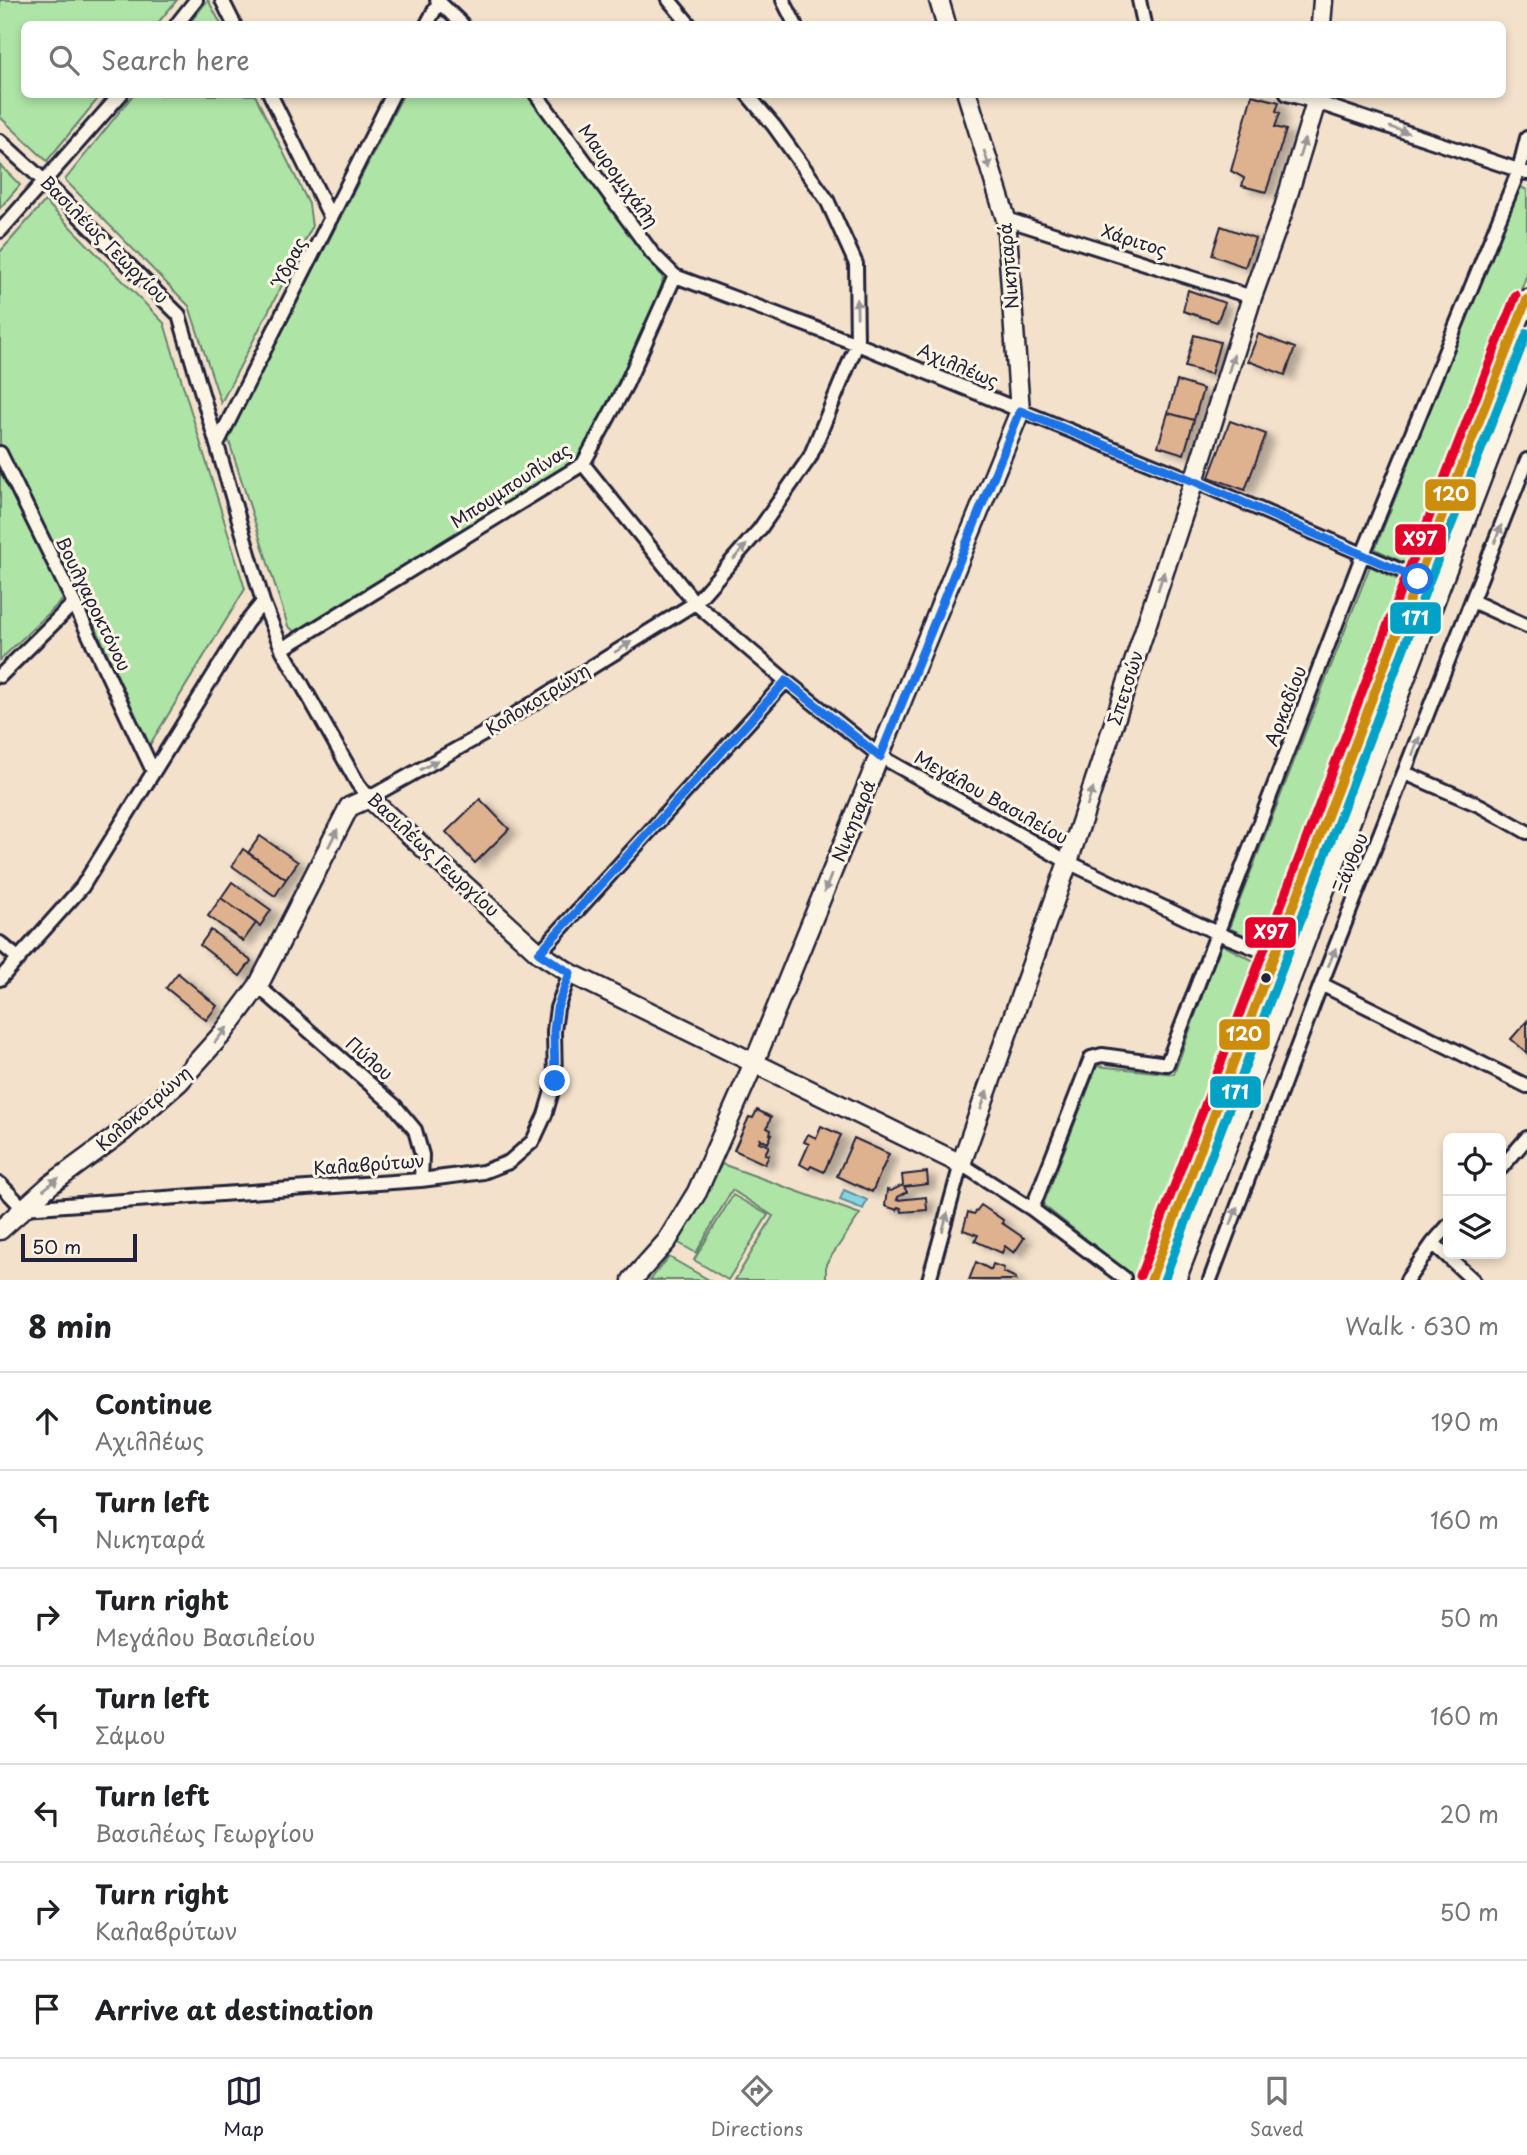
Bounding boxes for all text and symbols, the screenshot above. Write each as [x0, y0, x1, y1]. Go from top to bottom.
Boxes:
search box [21, 21, 1506, 98]
text: Search here [101, 40, 250, 79]
icon: search [45, 41, 83, 79]
street label: Μαυρομιχάλη [572, 118, 666, 232]
one-way arrow [1388, 125, 1409, 136]
one-way arrow [1297, 137, 1307, 158]
one-way arrow [983, 149, 993, 170]
street label: Βασιλέως Γεωργίου [35, 169, 175, 309]
street label: Χάριτος [1098, 216, 1171, 263]
street label: Νικηταρά [990, 222, 1025, 310]
street label: Ύδρας [264, 232, 312, 293]
one-way arrow [851, 296, 863, 318]
street label: Αχιλλέως [914, 335, 1003, 394]
one-way arrow [1226, 354, 1236, 375]
street label: Μπουμπουλίνας [445, 436, 576, 534]
line badge: 120 [1424, 478, 1477, 512]
text: 120 [1433, 479, 1469, 507]
line badge: X97 [1394, 523, 1447, 556]
one-way arrow [1493, 523, 1504, 544]
text: X97 [1402, 524, 1437, 552]
street label: Βουλγαροκτόνου [50, 531, 139, 675]
one-way arrow [732, 543, 747, 560]
route start [1402, 563, 1433, 594]
one-way arrow [1157, 570, 1167, 591]
line badge: 171 [1389, 601, 1442, 635]
text: 171 [1401, 603, 1429, 631]
one-way arrow [614, 641, 633, 654]
street label: Σπετσών [1100, 647, 1149, 728]
street label: Κολοκοτρώνη [480, 656, 595, 742]
street label: Αρκαδίου [1257, 661, 1312, 750]
one-way arrow [1410, 736, 1421, 757]
street label: Μεγάλου Βασιλείου [910, 743, 1074, 850]
one-way arrow [419, 759, 438, 771]
street label: Νικηταρά [824, 775, 881, 866]
street label: Βασιλέως Γεωργίου [362, 785, 506, 922]
one-way arrow [1085, 786, 1096, 807]
one-way arrow [327, 827, 339, 847]
street label: Ξάνθου [1325, 828, 1374, 897]
one-way arrow [823, 873, 834, 894]
line badge: X97 [1244, 916, 1297, 949]
text: X97 [1253, 917, 1288, 945]
one-way arrow [1326, 947, 1337, 968]
unlabelled marker [1259, 971, 1273, 985]
line badge: 120 [1218, 1018, 1271, 1051]
text: 120 [1226, 1019, 1262, 1047]
one-way arrow [213, 1026, 228, 1043]
street label: Πύλου [340, 1030, 400, 1086]
street label: Κολοκοτρώνη [89, 1059, 197, 1157]
route end [539, 1065, 570, 1096]
line badge: 171 [1209, 1075, 1262, 1109]
text: 171 [1221, 1077, 1249, 1105]
one-way arrow [979, 1089, 990, 1110]
map controls [1443, 1133, 1506, 1259]
button: locate [1443, 1133, 1506, 1196]
street label: Καλαβρύτων [312, 1146, 426, 1181]
one-way arrow [41, 1177, 59, 1192]
button: layers [1443, 1196, 1506, 1259]
one-way arrow [1228, 1206, 1239, 1227]
one-way arrow [940, 1211, 950, 1232]
scale bar [21, 1231, 136, 1263]
text: 50 m [32, 1232, 81, 1260]
text: 8 min [28, 1303, 112, 1348]
text: Walk · 630 m [1345, 1308, 1499, 1343]
text: Continue [95, 1384, 212, 1423]
icon: ahead [28, 1402, 66, 1440]
text: 190 m [1431, 1404, 1499, 1439]
text: Αχιλλέως [95, 1423, 204, 1458]
text: Turn left [95, 1482, 210, 1521]
icon: left [28, 1500, 66, 1538]
text: 160 m [1430, 1502, 1499, 1537]
text: Νικηταρά [95, 1521, 205, 1556]
text: Turn right [95, 1580, 229, 1619]
icon: right [28, 1598, 66, 1636]
text: 50 m [1439, 1600, 1499, 1635]
text: Μεγάλου Βασιλείου [95, 1619, 315, 1654]
text: Turn left [95, 1678, 210, 1717]
icon: left [28, 1696, 66, 1734]
text: 160 m [1430, 1698, 1499, 1733]
text: Σάμου [95, 1717, 166, 1752]
text: Turn left [95, 1776, 210, 1815]
icon: left [28, 1794, 66, 1832]
text: 20 m [1440, 1796, 1499, 1831]
text: Βασιλέως Γεωργίου [95, 1815, 315, 1850]
text: Turn right [95, 1874, 229, 1913]
icon: right [28, 1892, 66, 1930]
text: 50 m [1439, 1894, 1499, 1929]
text: Καλαβρύτων [95, 1913, 238, 1948]
icon: arrive [28, 1990, 66, 2028]
text: Arrive at destination [95, 1990, 374, 2029]
tab: Map [223, 2072, 264, 2142]
tab: Directions [711, 2072, 803, 2142]
tab: Saved [1250, 2072, 1304, 2142]

